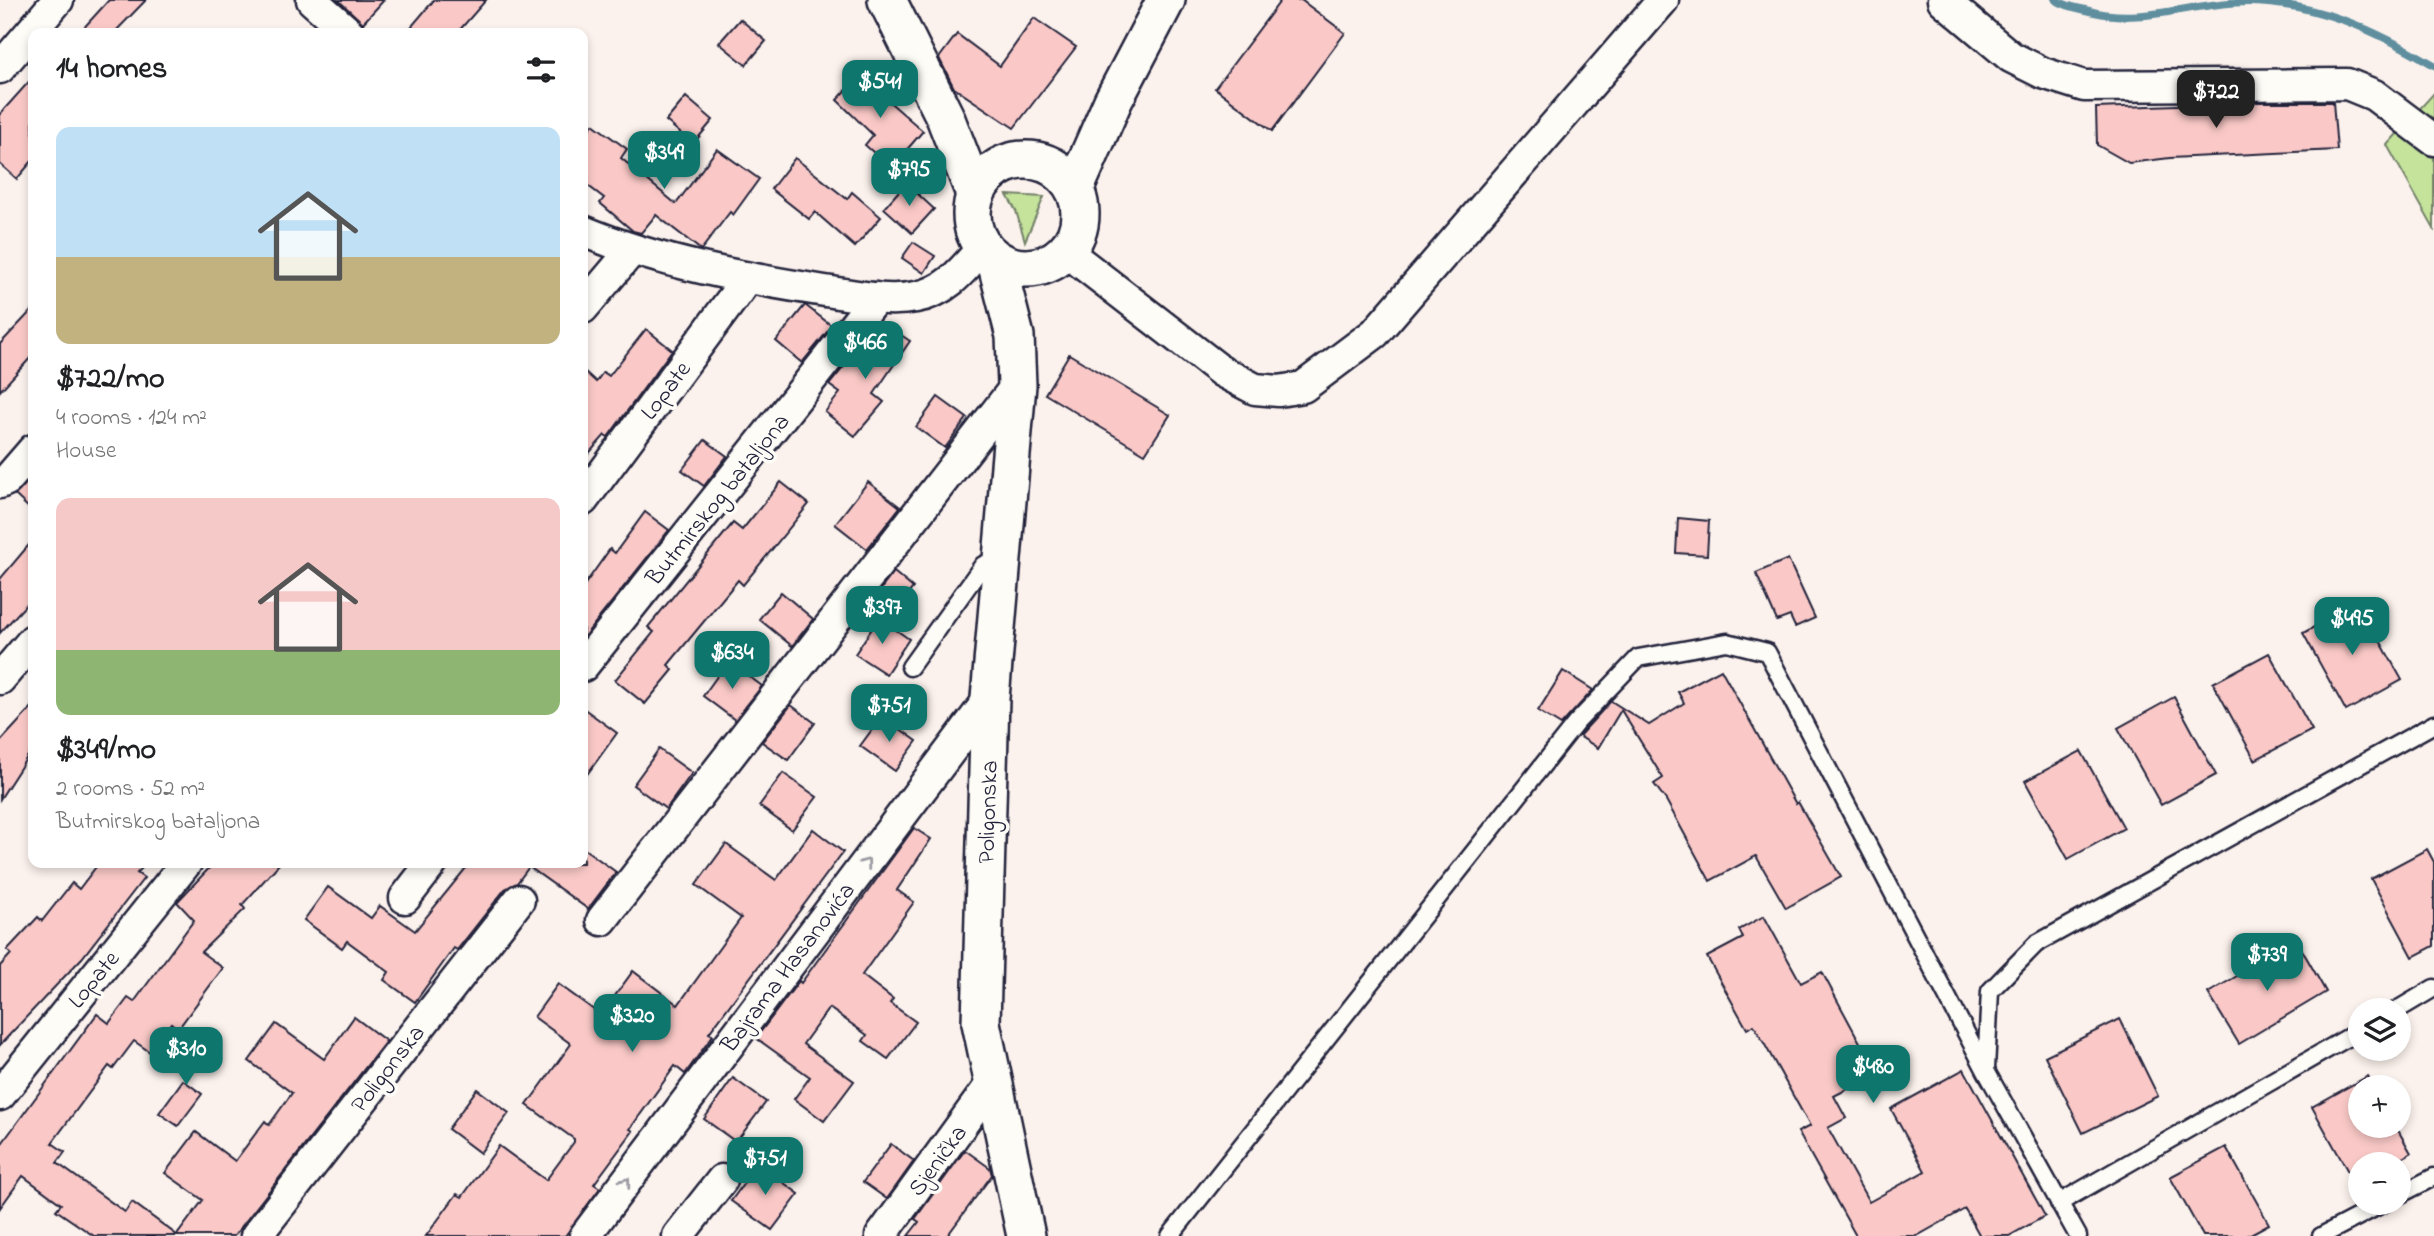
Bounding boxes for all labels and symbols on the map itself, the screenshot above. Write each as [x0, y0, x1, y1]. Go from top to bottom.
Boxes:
pin: $541 [839, 60, 921, 120]
pin: $722 [2175, 71, 2257, 130]
pin: $349 [623, 132, 705, 191]
pin: $795 [868, 148, 950, 208]
pin: $466 [824, 322, 906, 381]
street label: Lopate [633, 354, 701, 428]
street label: Butmirskog bataljona [638, 407, 800, 595]
pin: $397 [841, 586, 923, 646]
pin: $495 [2311, 598, 2393, 657]
pin: $634 [691, 632, 773, 691]
pin: $751 [848, 684, 930, 744]
street label: Poligonska [970, 760, 1009, 864]
one-way arrow [858, 858, 870, 871]
street label: Bajrama Hasanovića [713, 876, 865, 1062]
pin: $739 [2226, 934, 2308, 993]
street label: Lopate [61, 944, 130, 1017]
pin: $320 [591, 995, 673, 1054]
street label: Poligonska [343, 1018, 435, 1121]
pin: $310 [145, 1028, 227, 1087]
pin: $480 [1832, 1046, 1914, 1105]
street label: Sjenička [901, 1118, 977, 1205]
pin: $751 [724, 1138, 806, 1197]
one-way arrow [617, 1177, 630, 1189]

